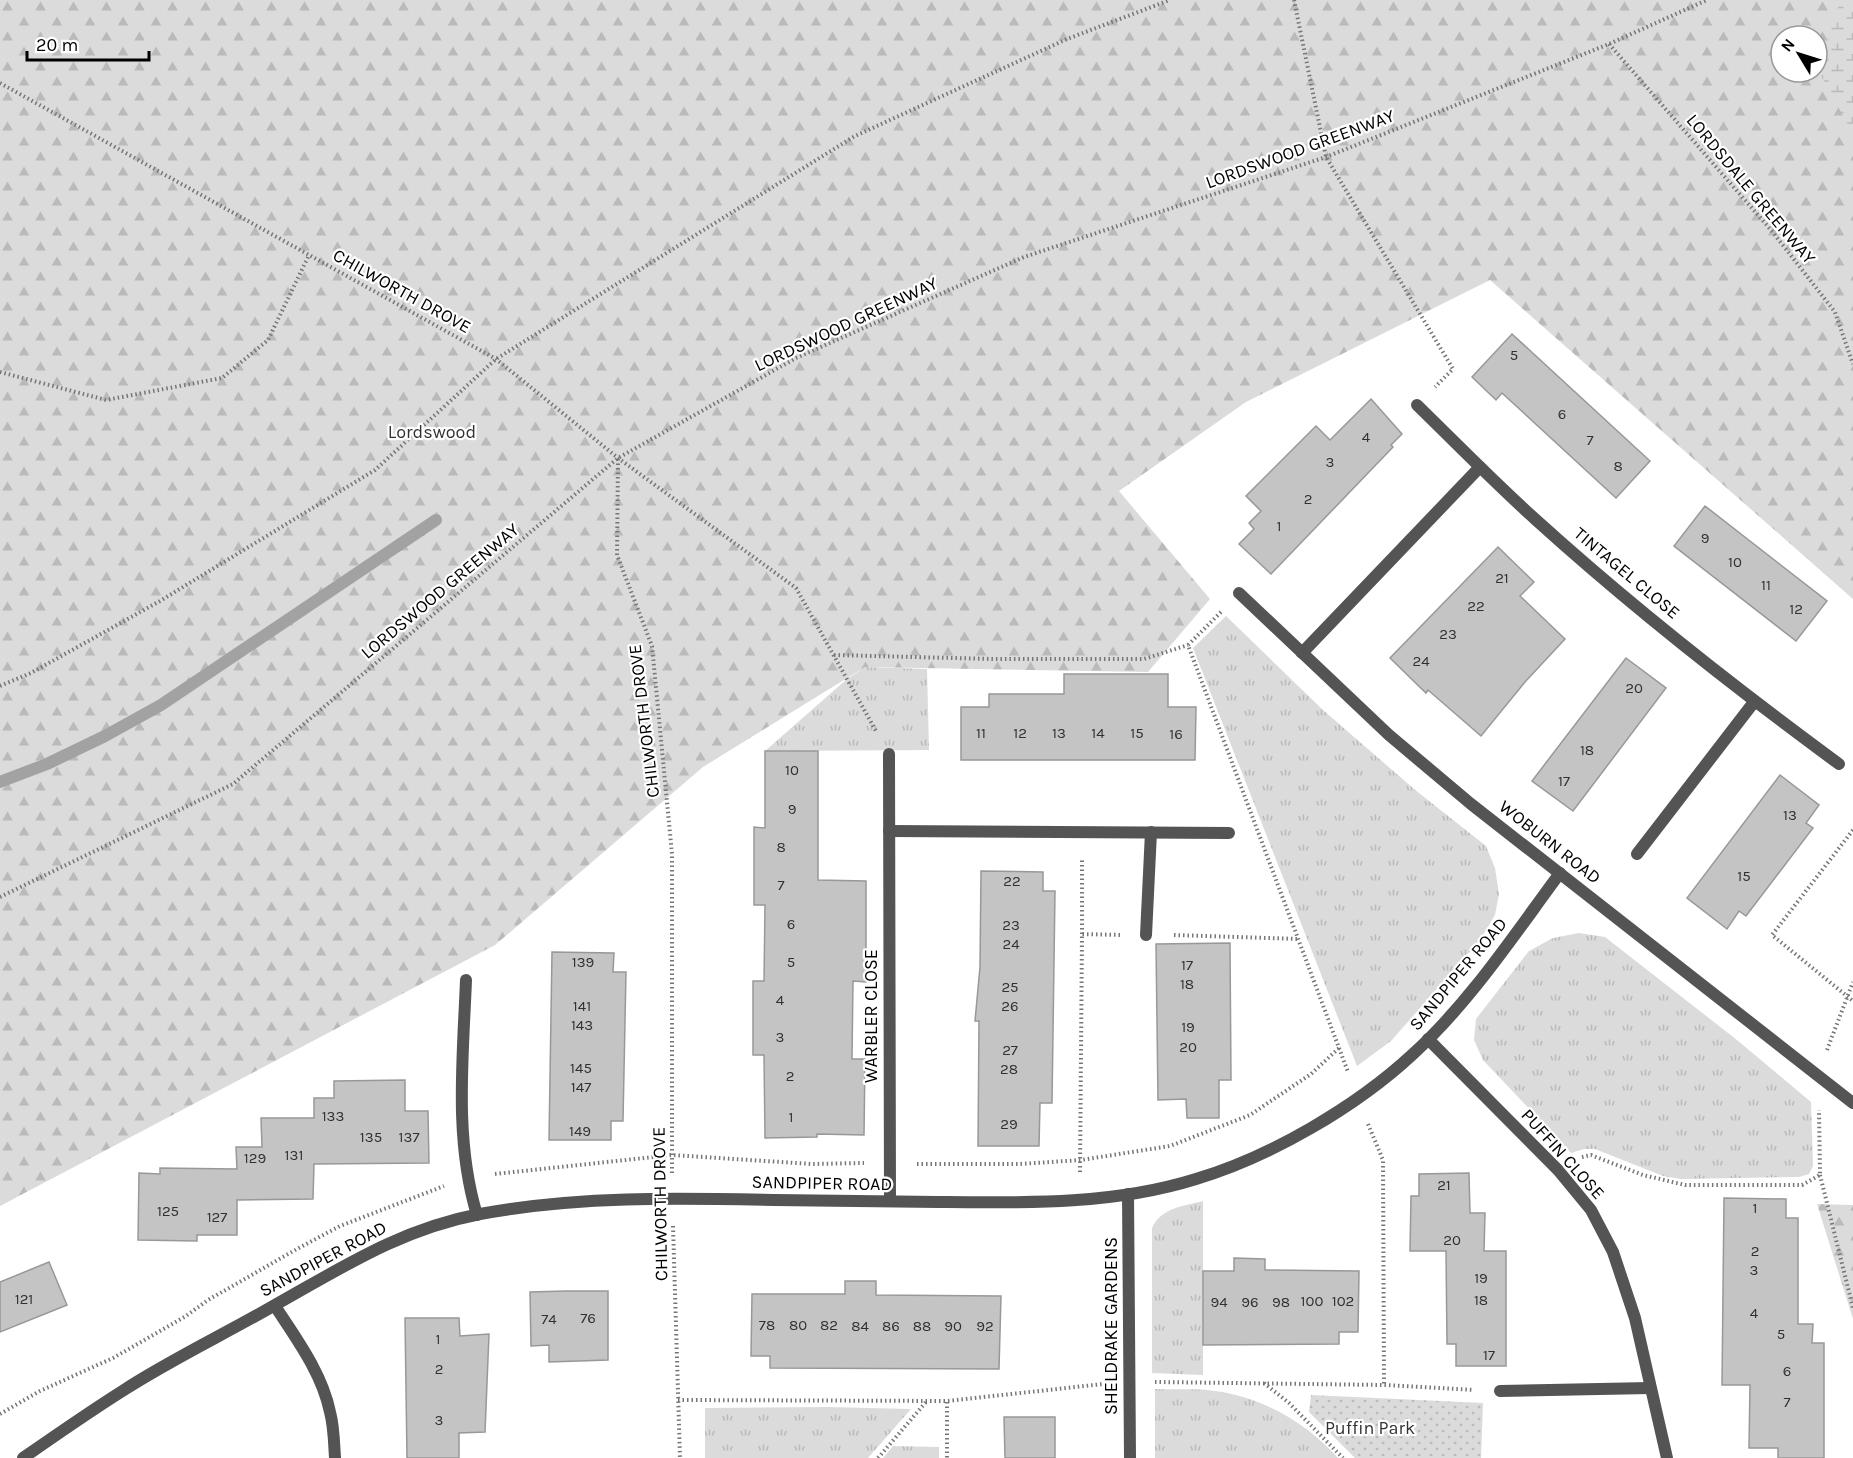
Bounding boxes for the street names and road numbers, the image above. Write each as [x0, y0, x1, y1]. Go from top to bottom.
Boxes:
street label: LORDSWOOD GREENWAY [1202, 104, 1398, 193]
street label: LORDSDALE GREENWAY [1682, 109, 1820, 269]
street label: CHILWORTH DROVE [329, 244, 475, 338]
street label: LORDSWOOD GREENWAY [751, 272, 941, 376]
street label: LORDSWOOD GREENWAY [356, 518, 524, 664]
street label: TINTAGEL CLOSE [1570, 522, 1684, 624]
street label: CHILWORTH DROVE [624, 643, 664, 799]
street label: WOBURN ROAD [1495, 795, 1605, 889]
street label: SANDPIPER ROAD [1404, 913, 1512, 1035]
street label: WARBLER CLOSE [860, 949, 882, 1083]
street label: PUFFIN CLOSE [1517, 1104, 1609, 1204]
street label: CHILWORTH DROVE [648, 1127, 672, 1281]
street label: SANDPIPER ROAD [751, 1171, 893, 1195]
street label: SANDPIPER ROAD [256, 1216, 390, 1302]
street label: SHELDRAKE GARDENS [1100, 1237, 1122, 1415]

